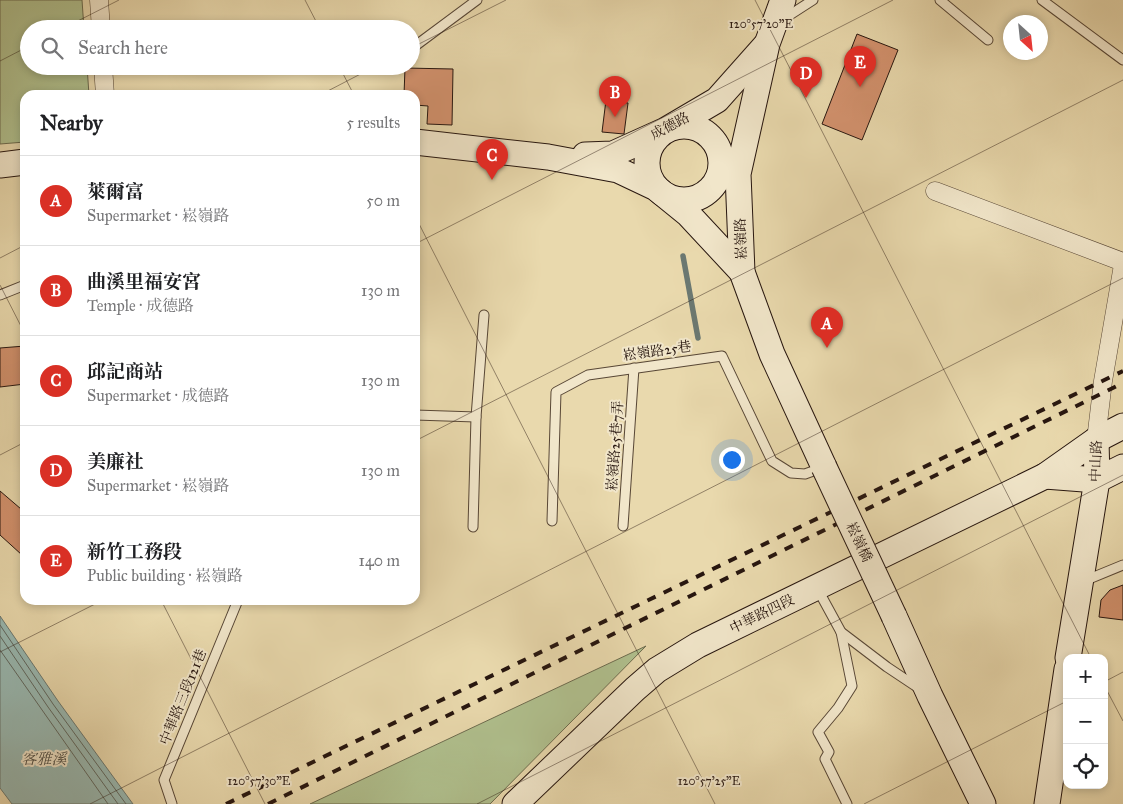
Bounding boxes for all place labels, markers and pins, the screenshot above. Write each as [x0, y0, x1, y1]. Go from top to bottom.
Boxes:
pin: E [844, 46, 876, 87]
pin: D [790, 57, 822, 98]
pin: B [599, 76, 631, 117]
pin: C [476, 139, 508, 180]
pin: A [811, 307, 843, 348]

